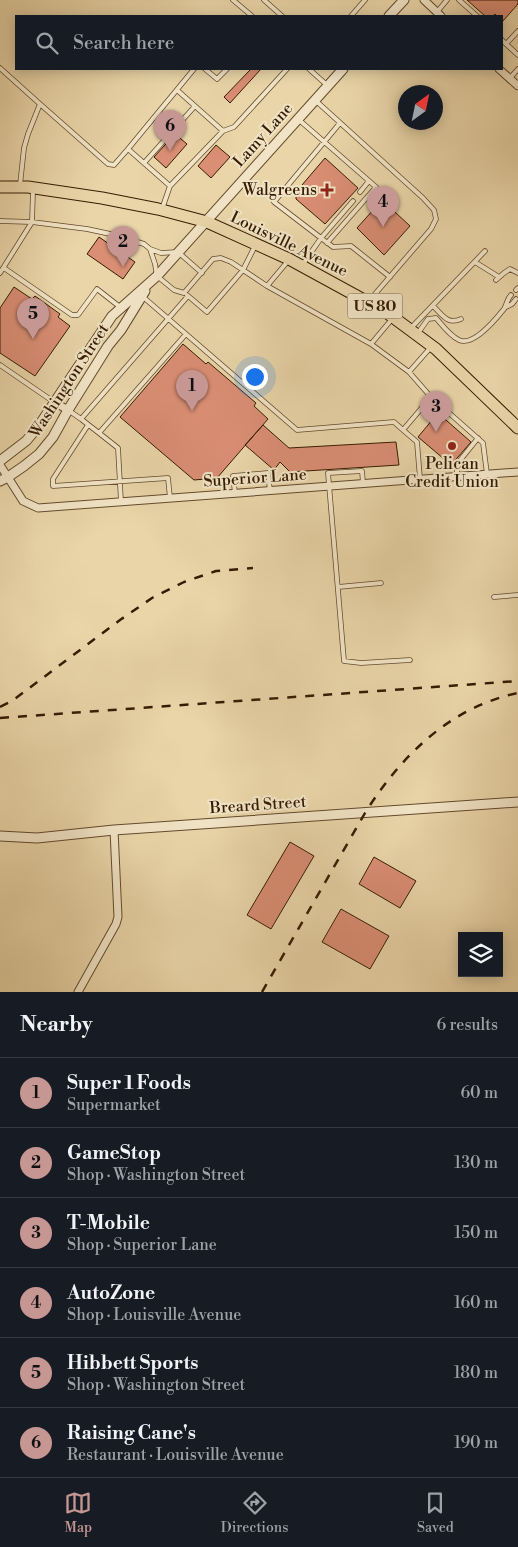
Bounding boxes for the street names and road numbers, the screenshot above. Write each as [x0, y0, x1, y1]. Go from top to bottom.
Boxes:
street label: Lamy Lane [229, 99, 297, 171]
street label: Louisville Avenue [227, 207, 351, 281]
road number: US 80 [348, 294, 402, 318]
street label: Washington Street [24, 320, 114, 443]
street label: Superior Lane [203, 464, 307, 492]
street label: Breard Street [208, 792, 307, 818]

